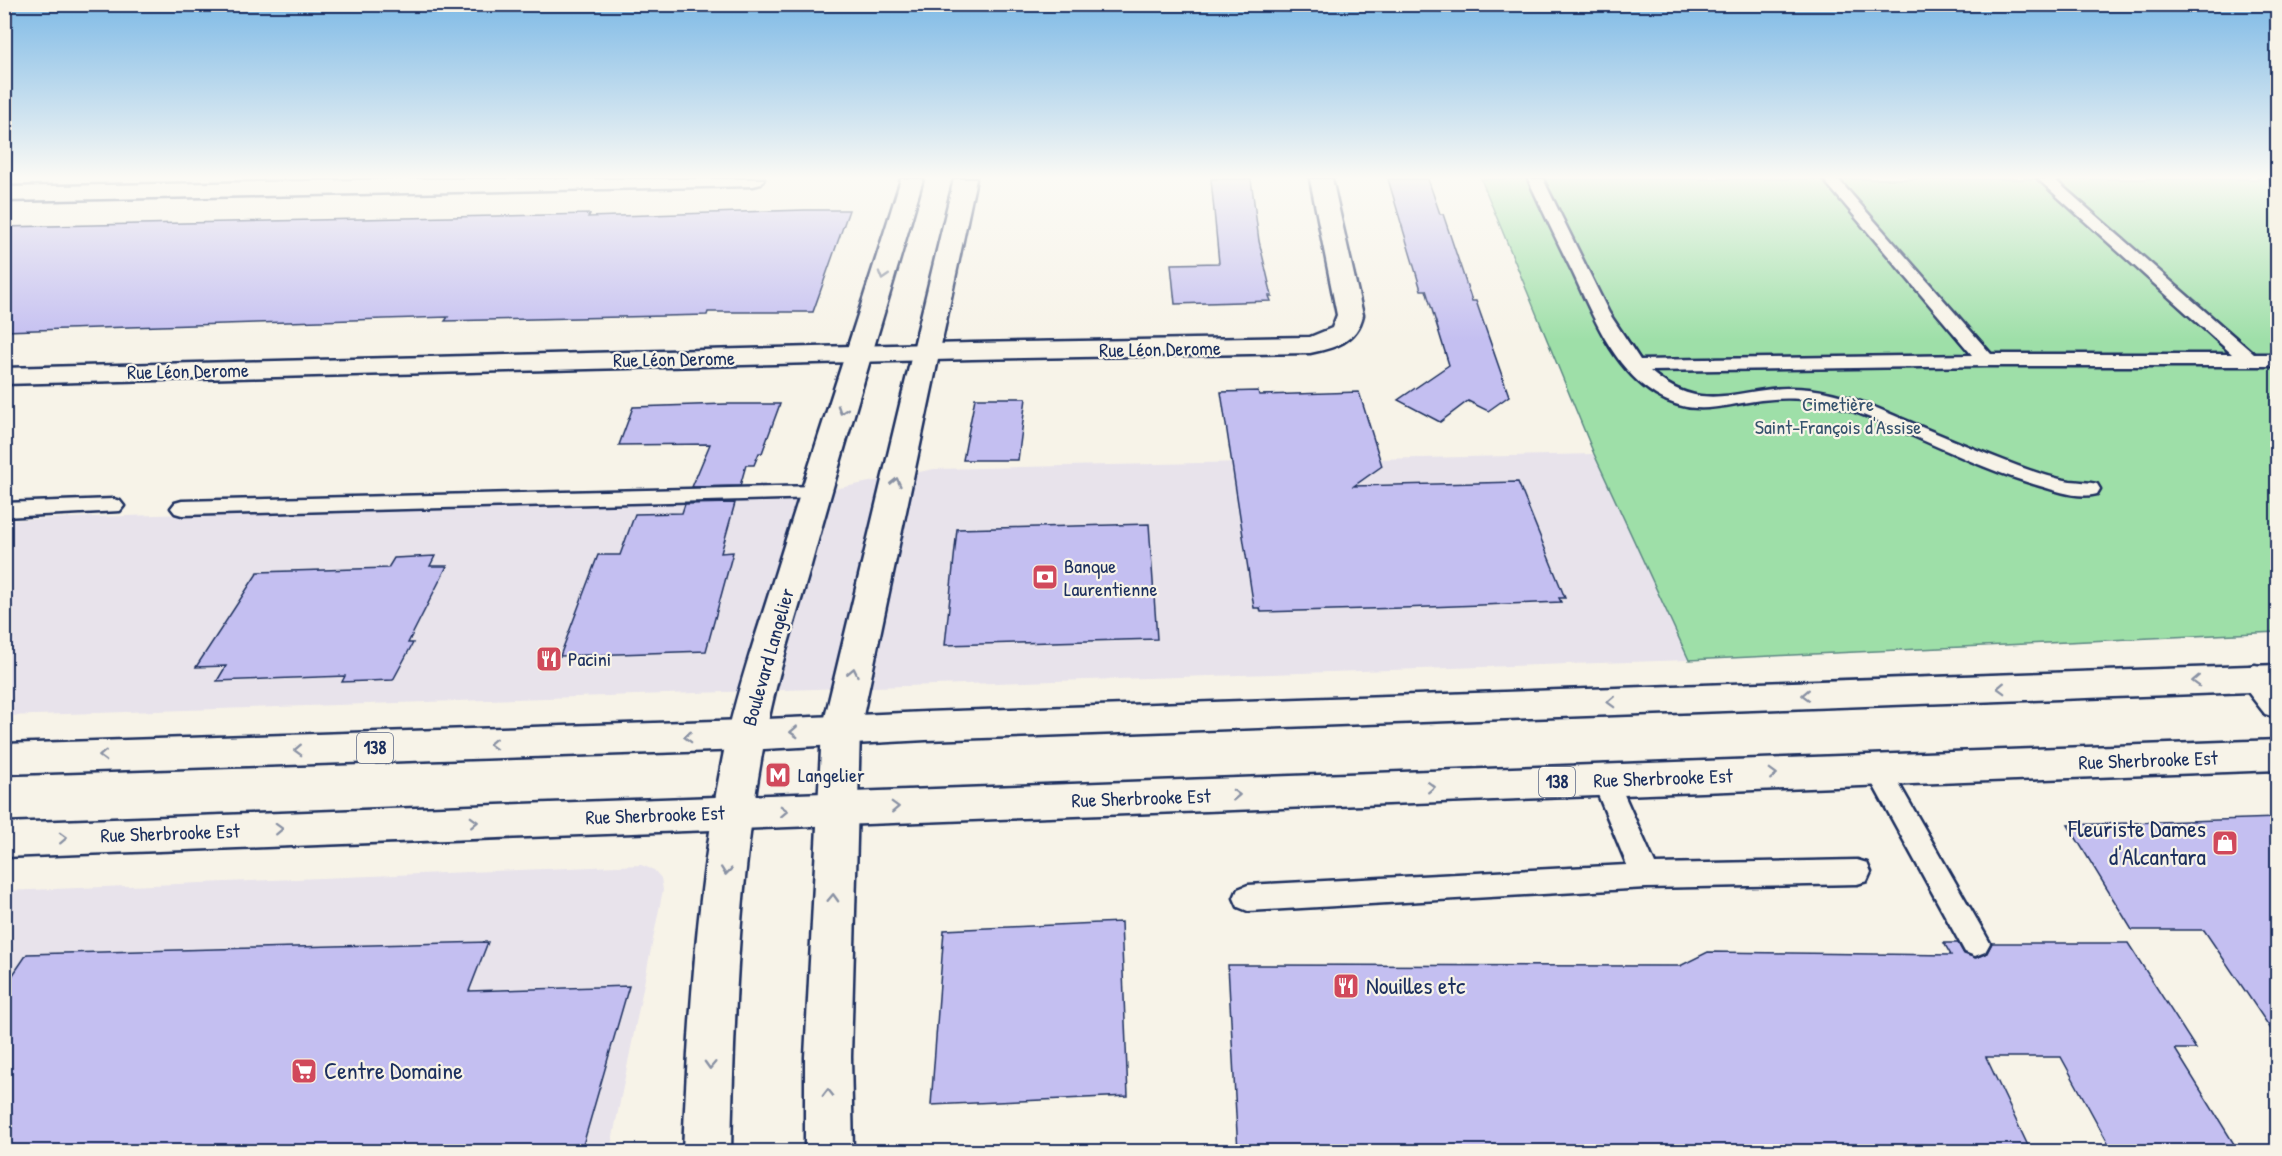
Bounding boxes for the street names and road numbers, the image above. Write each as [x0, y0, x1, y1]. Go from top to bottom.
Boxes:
street label: Rue Léon Derome [1099, 334, 1221, 363]
street label: Rue Léon Derome [613, 344, 735, 373]
street label: Rue Léon Derome [127, 356, 249, 385]
street label: Boulevard Langelier [735, 585, 800, 729]
road number: 138 [357, 733, 393, 763]
street label: Rue Sherbrooke Est [2078, 744, 2219, 775]
street label: Rue Sherbrooke Est [1593, 762, 1734, 793]
road number: 138 [1539, 767, 1575, 797]
street label: Rue Sherbrooke Est [1071, 782, 1212, 813]
street label: Rue Sherbrooke Est [585, 799, 726, 830]
street label: Rue Sherbrooke Est [100, 817, 241, 848]

